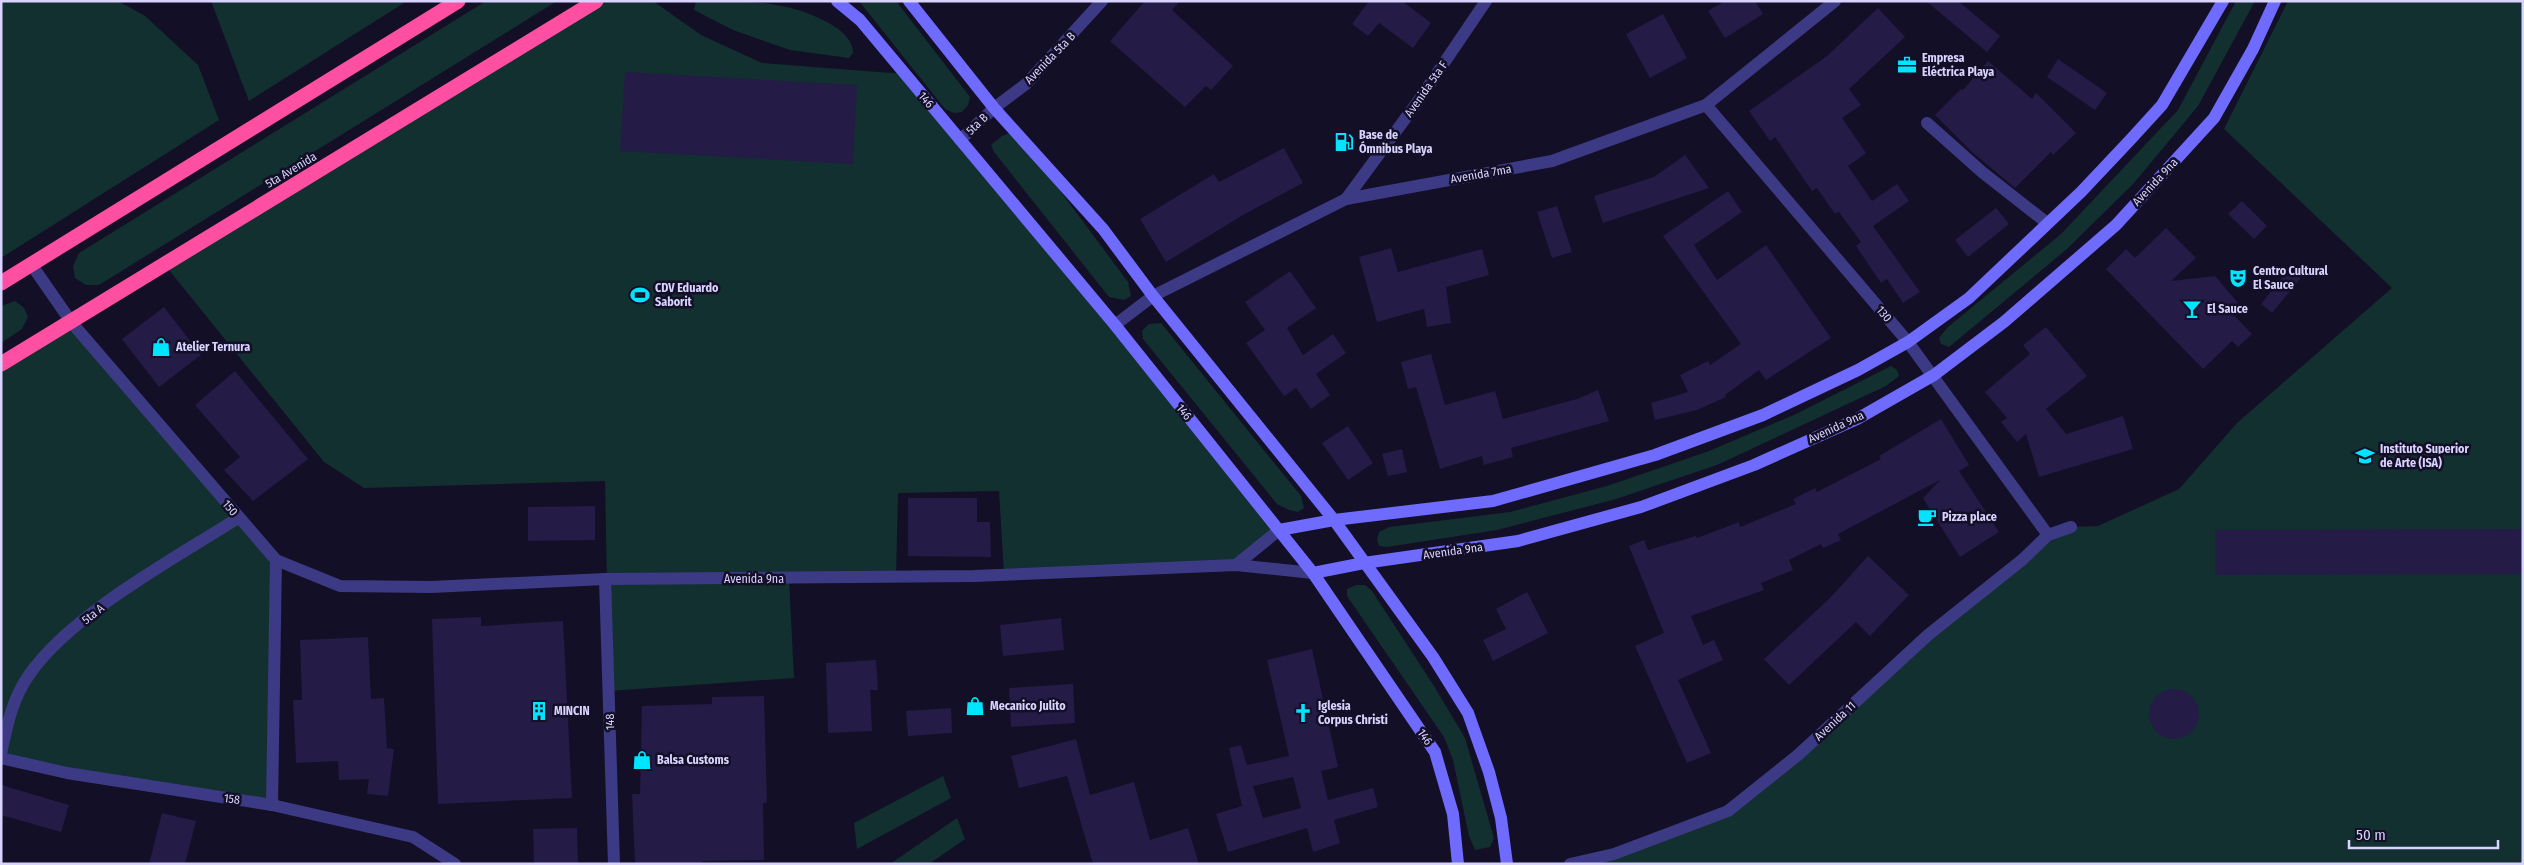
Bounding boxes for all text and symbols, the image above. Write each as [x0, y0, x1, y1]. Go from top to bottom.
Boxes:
street label: Avenida 5ta B [1022, 29, 1078, 87]
place label: Empresa Eléctrica Playa [1922, 51, 1994, 79]
office icon: Empresa Eléctrica Playa [1896, 54, 1918, 76]
street label: Avenida 5ta F [1402, 58, 1451, 120]
street label: 146 [915, 89, 937, 111]
street label: 5ta B [963, 110, 991, 138]
place label: Base de Ómnibus Playa [1359, 128, 1433, 156]
fuel station icon: Base de Ómnibus Playa [1333, 131, 1355, 153]
street label: 5ta Avenida [263, 149, 319, 191]
street label: Avenida 9na [2129, 155, 2181, 209]
street label: Avenida 7ma [1449, 162, 1513, 186]
place label: Centro Cultural El Sauce [2253, 264, 2329, 292]
theatre icon: Centro Cultural El Sauce [2227, 267, 2249, 289]
place label: CDV Eduardo Saborit [655, 281, 719, 309]
sports icon: CDV Eduardo Saborit [629, 284, 651, 306]
bar icon: El Sauce [2181, 298, 2203, 320]
place label: El Sauce [2207, 302, 2248, 316]
street label: 130 [1873, 303, 1895, 325]
shop icon: Atelier Ternura [150, 336, 172, 358]
place label: Atelier Ternura [175, 340, 250, 354]
street label: 146 [1173, 401, 1195, 423]
street label: Avenida 9na [1806, 408, 1866, 446]
place label: Instituto Superior de Arte (ISA) [2380, 442, 2469, 470]
school or university icon: Instituto Superior de Arte (ISA) [2354, 445, 2376, 467]
street label: 150 [219, 497, 241, 519]
cafe icon: Pizza place [1916, 506, 1938, 528]
place label: Pizza place [1942, 510, 1997, 524]
street label: Avenida 9na [1422, 540, 1484, 562]
street label: Avenida 9na [724, 572, 784, 586]
street label: 5ta A [79, 601, 107, 627]
shop icon: Mecanico Julito [964, 695, 986, 717]
street label: Avenida 11 [1811, 698, 1859, 744]
place label: Mecanico Julito [990, 699, 1066, 713]
place label: Iglesia Corpus Christi [1318, 699, 1388, 727]
building icon: MINCIN [528, 700, 550, 722]
church icon: Iglesia Corpus Christi [1292, 702, 1314, 724]
place label: MINCIN [554, 704, 590, 718]
street label: 148 [603, 714, 617, 730]
street label: 146 [1415, 726, 1435, 748]
shop icon: Balsa Customs [631, 749, 653, 771]
place label: Balsa Customs [657, 753, 730, 767]
street label: 158 [223, 791, 241, 807]
scale bar [2349, 818, 2498, 850]
text: 50 m [2356, 826, 2386, 844]

